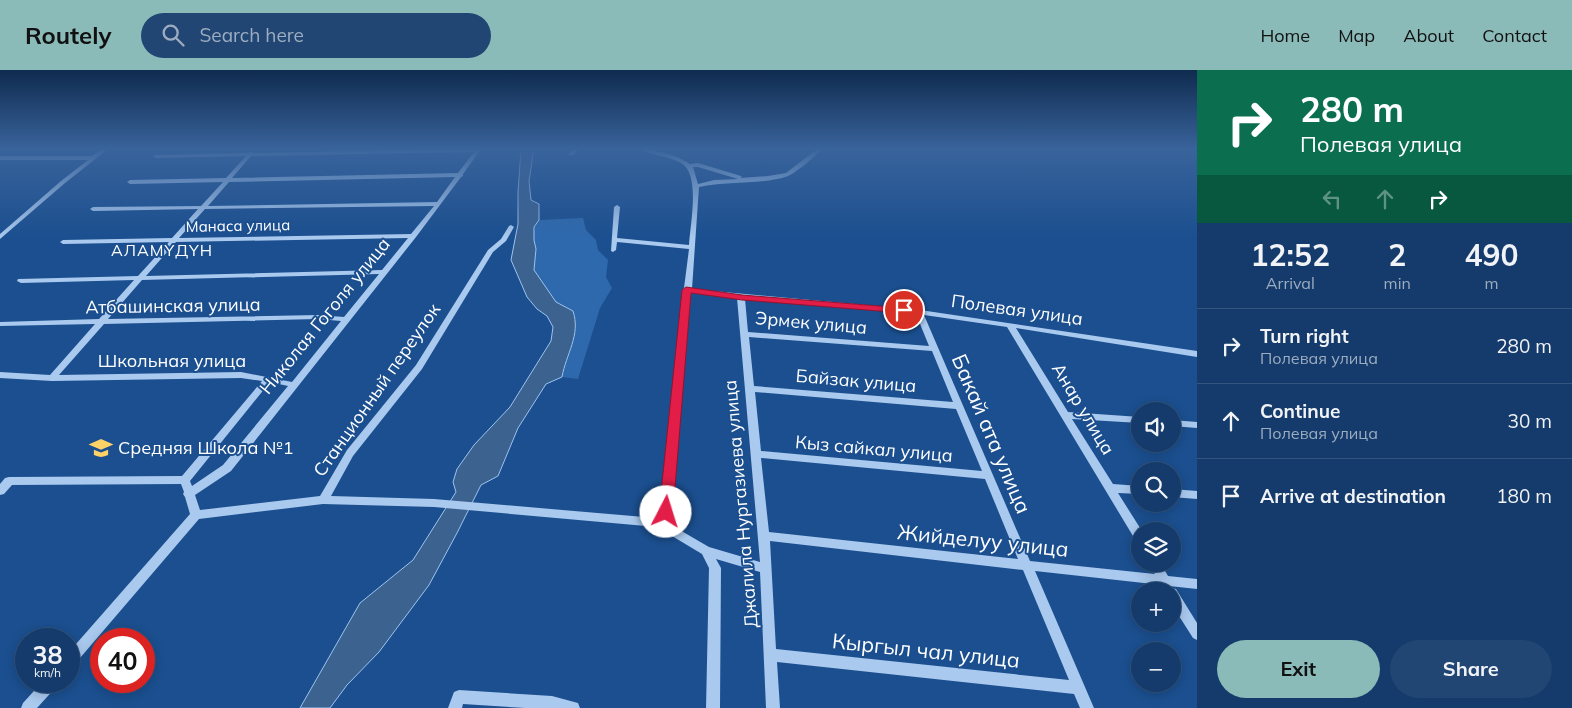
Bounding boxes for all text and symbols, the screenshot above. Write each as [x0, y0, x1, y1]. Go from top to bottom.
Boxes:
search box [141, 13, 491, 58]
text: Routely [25, 20, 111, 50]
icon: search [159, 21, 187, 49]
text: Search here [199, 23, 304, 47]
text: Home [1260, 24, 1310, 47]
text: Map [1338, 24, 1375, 47]
text: About [1403, 24, 1454, 47]
text: Contact [1482, 24, 1547, 47]
text: 280 m [1300, 87, 1404, 131]
icon: right [1217, 90, 1282, 155]
text: Полевая улица [1300, 130, 1462, 158]
icon: left [1318, 185, 1346, 213]
icon: ahead [1371, 185, 1399, 213]
icon: right [1424, 185, 1452, 213]
street label: Манаса улица [186, 215, 290, 236]
street label: Николая Гоголя улица [254, 233, 395, 399]
text: 12:52 [1251, 236, 1330, 274]
text: 2 [1388, 236, 1406, 274]
text: 490 [1464, 236, 1518, 274]
district label: АЛАМҮДҮН [111, 240, 213, 260]
text: Arrival [1266, 273, 1315, 293]
text: min [1384, 273, 1411, 293]
text: m [1484, 273, 1498, 293]
pin [883, 289, 925, 331]
street label: Полевая улица [950, 289, 1084, 330]
street label: Атбашинская улица [85, 292, 261, 319]
icon: arrive [890, 296, 918, 324]
street label: Станционный переулок [308, 298, 445, 481]
street label: Эрмек улица [754, 306, 868, 339]
text: Turn right [1260, 324, 1349, 348]
icon: right [1217, 332, 1245, 360]
text: 280 m [1496, 334, 1552, 358]
text: Полевая улица [1260, 348, 1378, 368]
street label: Школьная улица [98, 349, 246, 372]
street label: Бакай ата улица [947, 350, 1037, 517]
street label: Анар улица [1047, 359, 1120, 459]
street label: Байзак улица [795, 364, 917, 397]
street label: Джалила Нургазиева улица [718, 379, 763, 629]
text: Continue [1260, 399, 1340, 423]
map controls [1131, 402, 1181, 692]
button: sound [1131, 402, 1181, 452]
icon: ahead [1217, 407, 1245, 435]
text: 30 m [1508, 409, 1552, 433]
text: Полевая улица [1260, 423, 1378, 443]
street label: Кыз сайкал улица [794, 430, 954, 467]
school or university icon: Средняя Школа №1 [88, 435, 114, 461]
place label: Средняя Школа №1 [118, 436, 293, 459]
button: search [1131, 462, 1181, 512]
icon: arrive [1217, 482, 1245, 510]
text: Arrive at destination [1260, 484, 1446, 508]
text: 180 m [1496, 484, 1552, 508]
position arrow [639, 485, 691, 537]
street label: Жийделуу улица [896, 518, 1070, 562]
button: layers [1131, 522, 1181, 572]
button: + [1131, 582, 1181, 632]
street label: Кыргыл чал улица [831, 627, 1021, 673]
speed limit sign: 40 [90, 628, 155, 693]
text: 38 [32, 639, 63, 670]
button: Exit [1217, 640, 1380, 698]
button: Share [1390, 640, 1552, 698]
button: − [1131, 642, 1181, 692]
text: km/h [34, 665, 61, 680]

